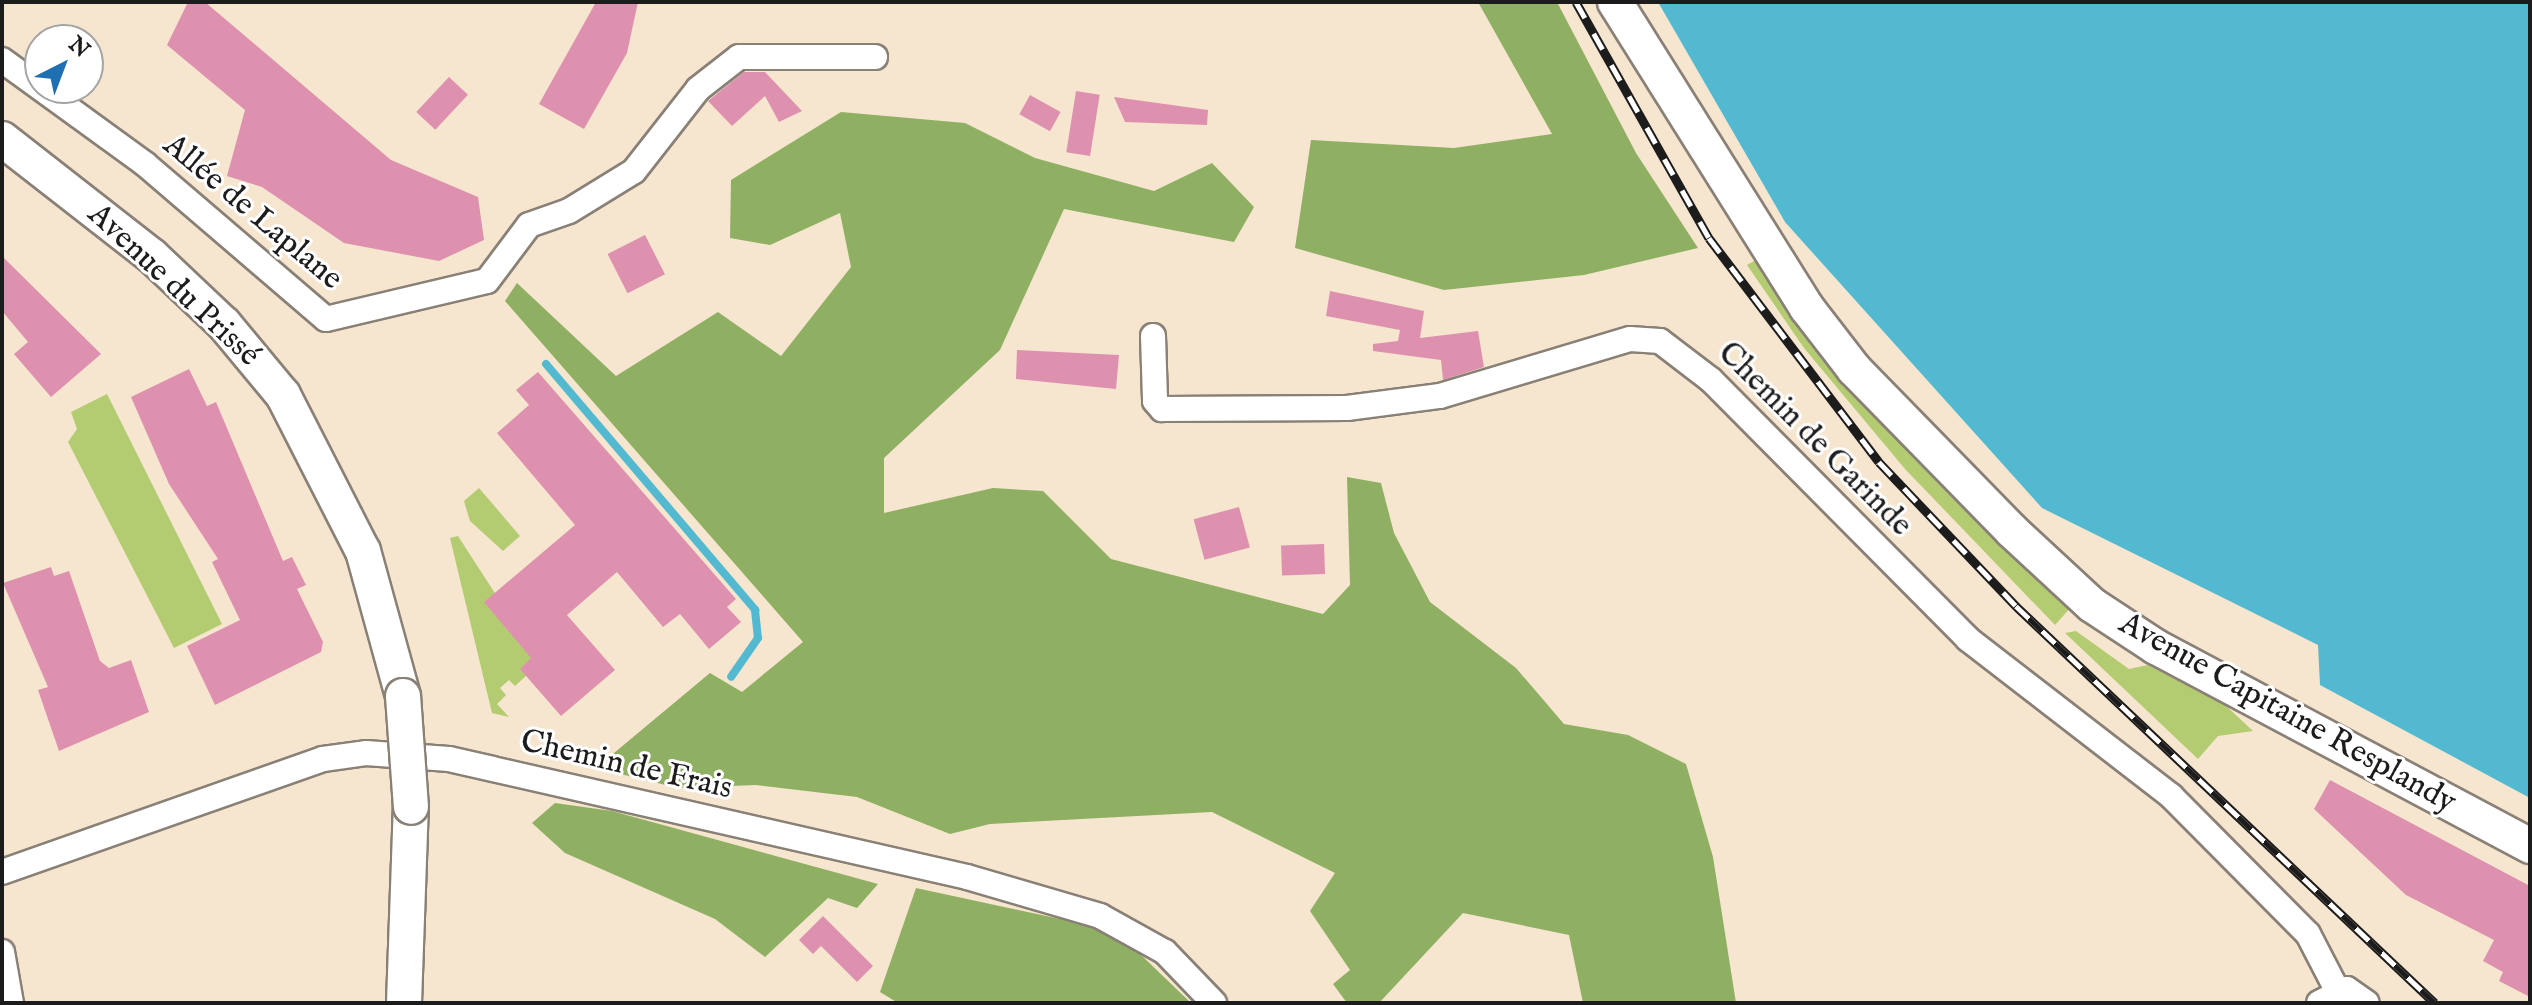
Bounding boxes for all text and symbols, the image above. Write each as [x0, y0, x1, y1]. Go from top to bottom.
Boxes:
north arrow [24, 24, 104, 104]
text: N [62, 31, 95, 64]
street label: Allée de Laplane [155, 127, 349, 299]
street label: Avenue du Prissé [79, 196, 267, 376]
street label: Chemin de Garinde [1709, 335, 1919, 545]
street label: Avenue Capitaine Resplandy [2112, 605, 2462, 823]
street label: Chemin de Frais [517, 723, 735, 809]

